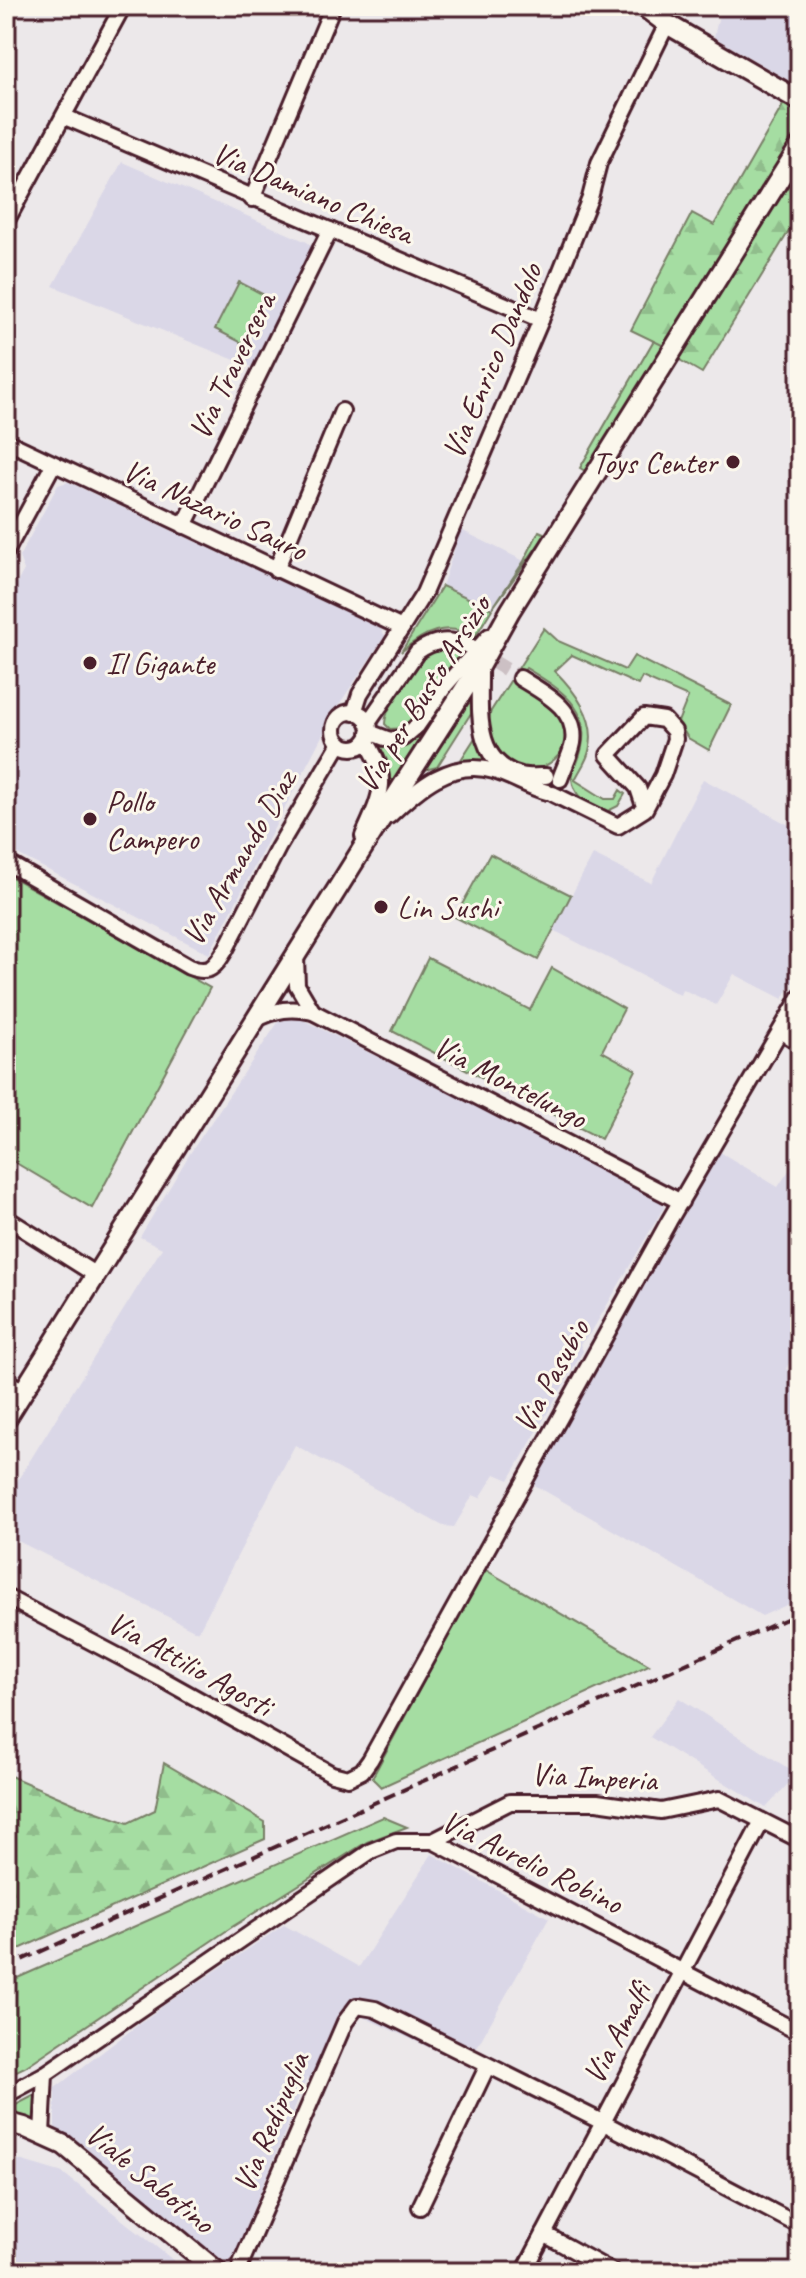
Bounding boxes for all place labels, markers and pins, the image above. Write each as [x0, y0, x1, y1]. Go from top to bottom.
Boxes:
place label: Toys Center [592, 442, 719, 483]
marker: Toys Center [724, 453, 742, 471]
place label: Il Gigante [106, 643, 217, 684]
marker: Il Gigante [81, 654, 99, 672]
place label: Pollo Campero [106, 781, 200, 859]
marker: Pollo Campero [81, 810, 99, 828]
place label: Lin Sushi [397, 887, 502, 928]
marker: Lin Sushi [372, 898, 390, 916]

